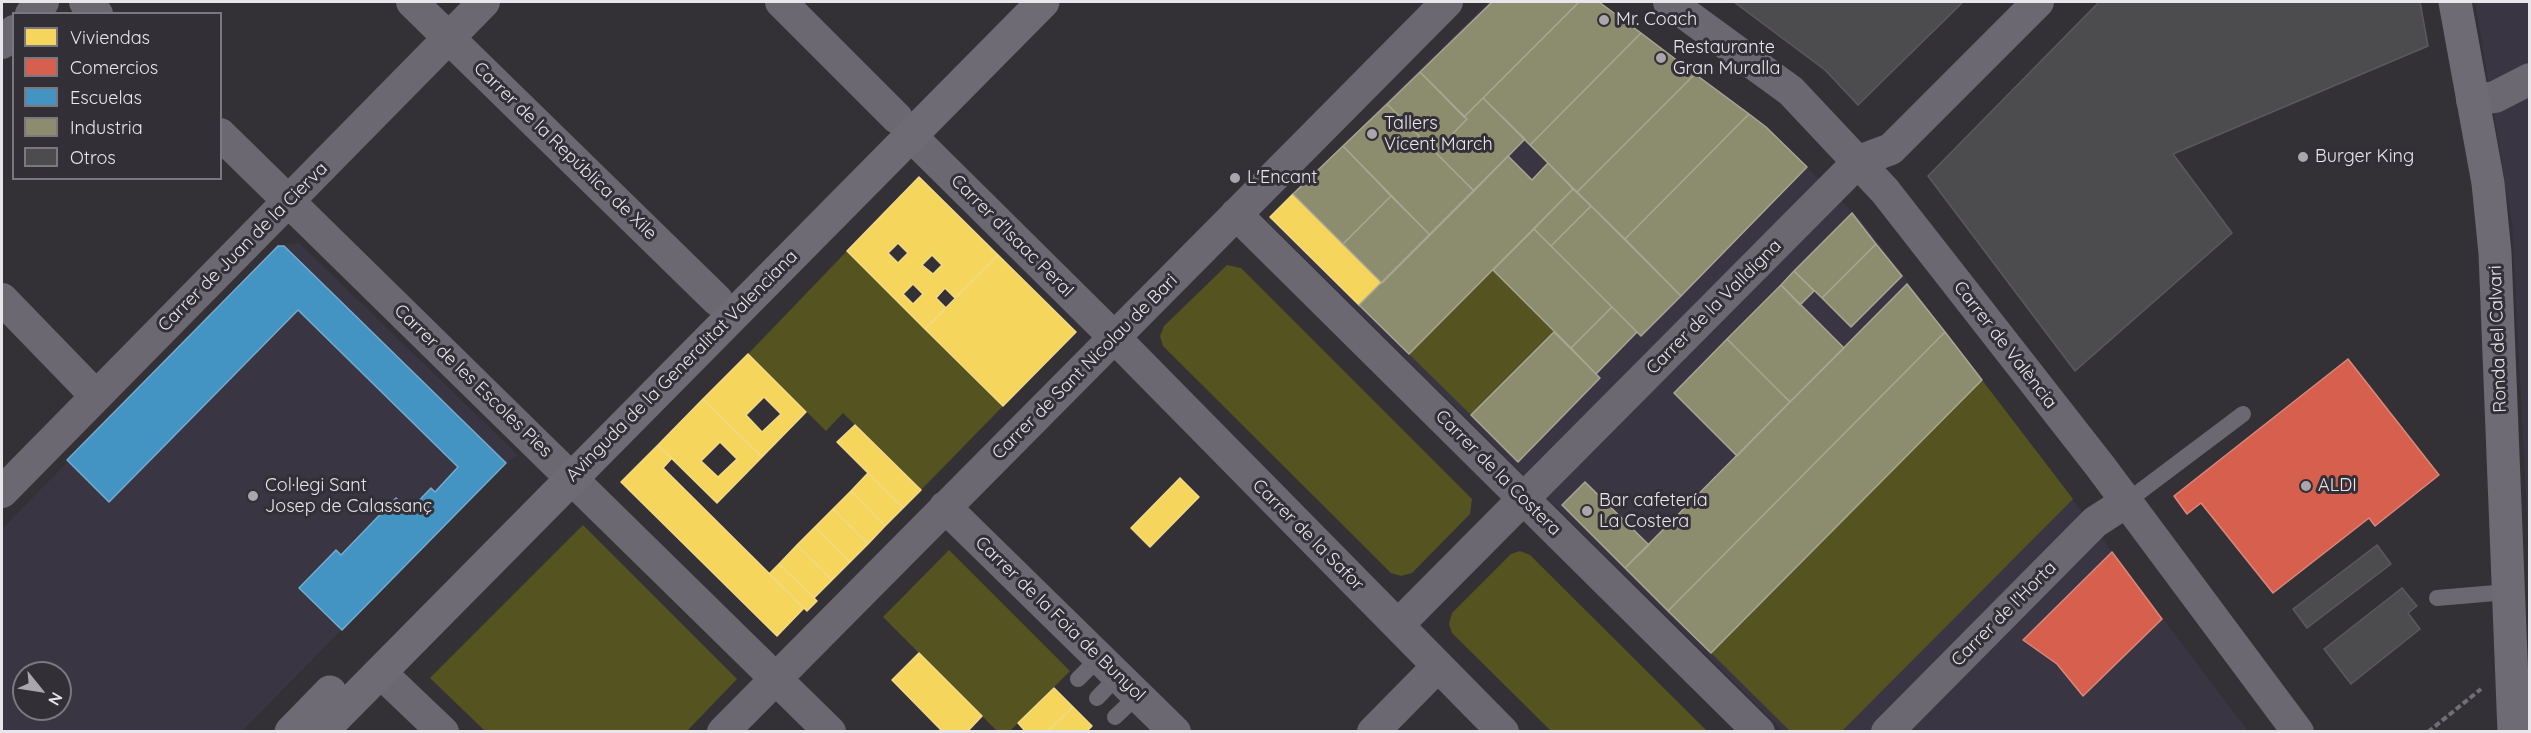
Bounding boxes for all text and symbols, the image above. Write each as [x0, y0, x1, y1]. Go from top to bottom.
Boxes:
place label: Mr. Coach [1616, 9, 1697, 31]
legend [12, 12, 222, 180]
marker: Mr. Coach [1597, 13, 1611, 27]
text: Viviendas [70, 26, 150, 49]
place label: Restaurante Gran Muralla [1673, 37, 1780, 80]
marker: Restaurante Gran Muralla [1654, 51, 1668, 65]
text: Comercios [70, 56, 158, 79]
street label: Carrer de la República de Xile [469, 58, 661, 244]
text: Escuelas [70, 86, 142, 109]
place label: Tallers Vicent March [1384, 113, 1493, 156]
text: Industria [70, 116, 143, 139]
marker: Tallers Vicent March [1365, 127, 1379, 141]
text: Otros [70, 146, 116, 169]
place label: Burger King [2315, 146, 2414, 168]
marker: Burger King [2296, 150, 2310, 164]
street label: Carrer de Juan de la Cierva [154, 158, 332, 336]
place label: L'Encant [1247, 167, 1317, 189]
street label: Carrer d'Isaac Peral [946, 170, 1078, 302]
marker: L'Encant [1228, 171, 1242, 185]
street label: Carrer de la Valldigna [1642, 235, 1786, 379]
street label: Avinguda de la Generalitat Valenciana [562, 246, 802, 486]
street label: Ronda del Calvari [2485, 265, 2511, 413]
street label: Carrer de Sant Nicolau de Bari [988, 270, 1182, 464]
street label: Carrer de València [1949, 277, 2061, 413]
street label: Carrer de les Escoles Pies [390, 300, 556, 462]
street label: Carrer de la Costera [1431, 406, 1565, 540]
place label: Col·legi Sant Josep de Calassanç [265, 475, 432, 518]
street label: Carrer de la Safor [1248, 475, 1368, 595]
place label: ALDI [2318, 475, 2357, 497]
marker: ALDI [2299, 479, 2313, 493]
marker: Col·legi Sant Josep de Calassanç [246, 489, 260, 503]
place label: Bar cafetería La Costera [1599, 490, 1708, 532]
marker: Bar cafetería La Costera [1580, 504, 1594, 518]
street label: Carrer de la Foia de Bunyol [971, 532, 1149, 706]
street label: Carrer de l'Horta [1947, 557, 2061, 671]
north arrow [12, 661, 72, 721]
text: N [44, 689, 67, 709]

